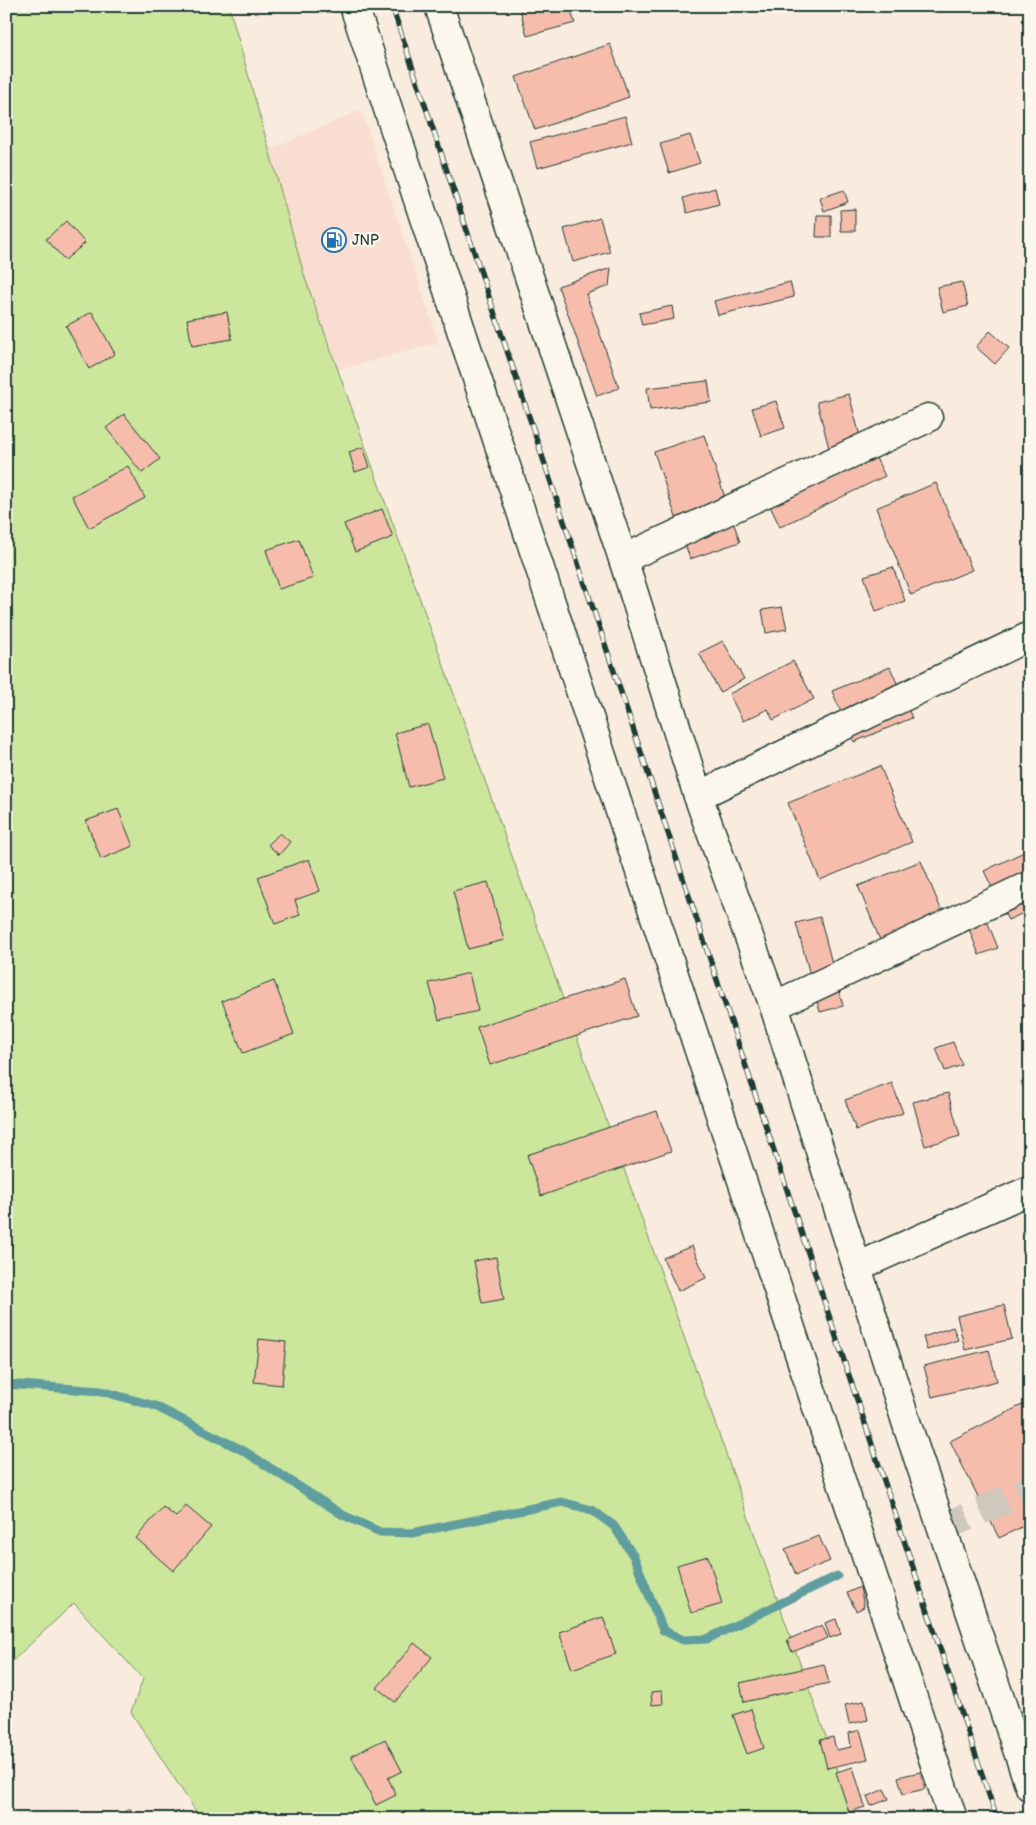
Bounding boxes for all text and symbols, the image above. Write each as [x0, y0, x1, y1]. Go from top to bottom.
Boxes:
fuel station icon: JNP [321, 227, 347, 253]
place label: JNP [352, 232, 379, 249]

